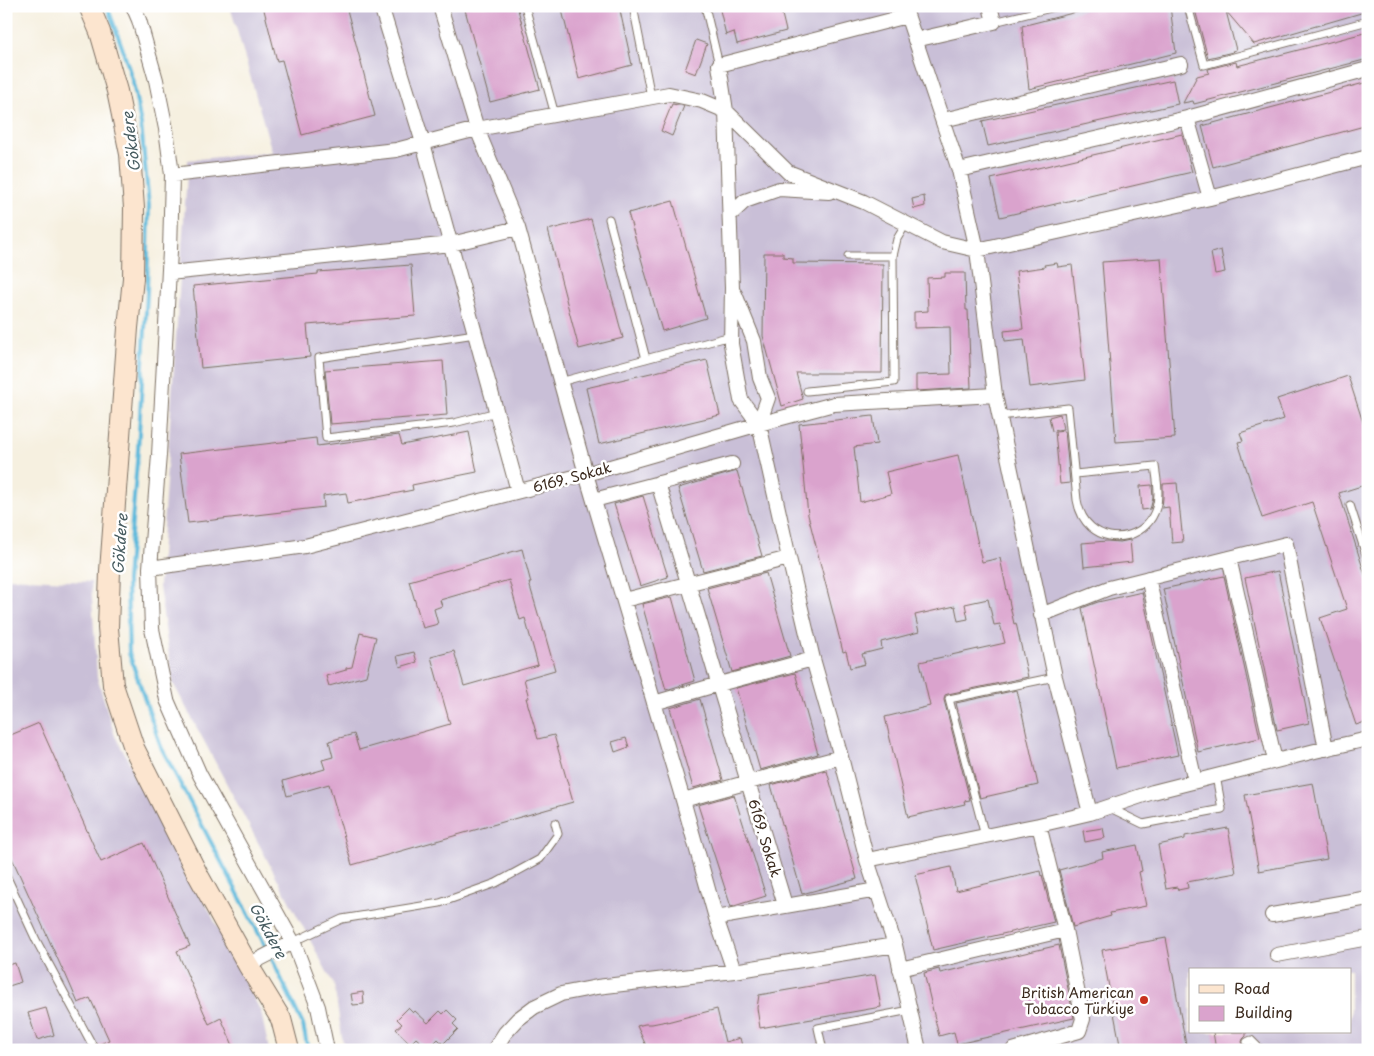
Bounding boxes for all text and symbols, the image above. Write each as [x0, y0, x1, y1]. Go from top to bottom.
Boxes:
water label: Gökdere [115, 110, 145, 174]
street label: 6169. Sokak [530, 456, 614, 498]
water label: Gökdere [105, 512, 133, 575]
street label: 6169. Sokak [743, 796, 787, 880]
water label: Gökdere [245, 898, 294, 963]
legend [1189, 968, 1352, 1034]
text: Road [1234, 976, 1270, 999]
place label: British American Tobacco Türkiye [1021, 982, 1134, 1019]
marker: British American Tobacco Türkiye [1138, 994, 1150, 1006]
text: Building [1234, 1000, 1293, 1023]

